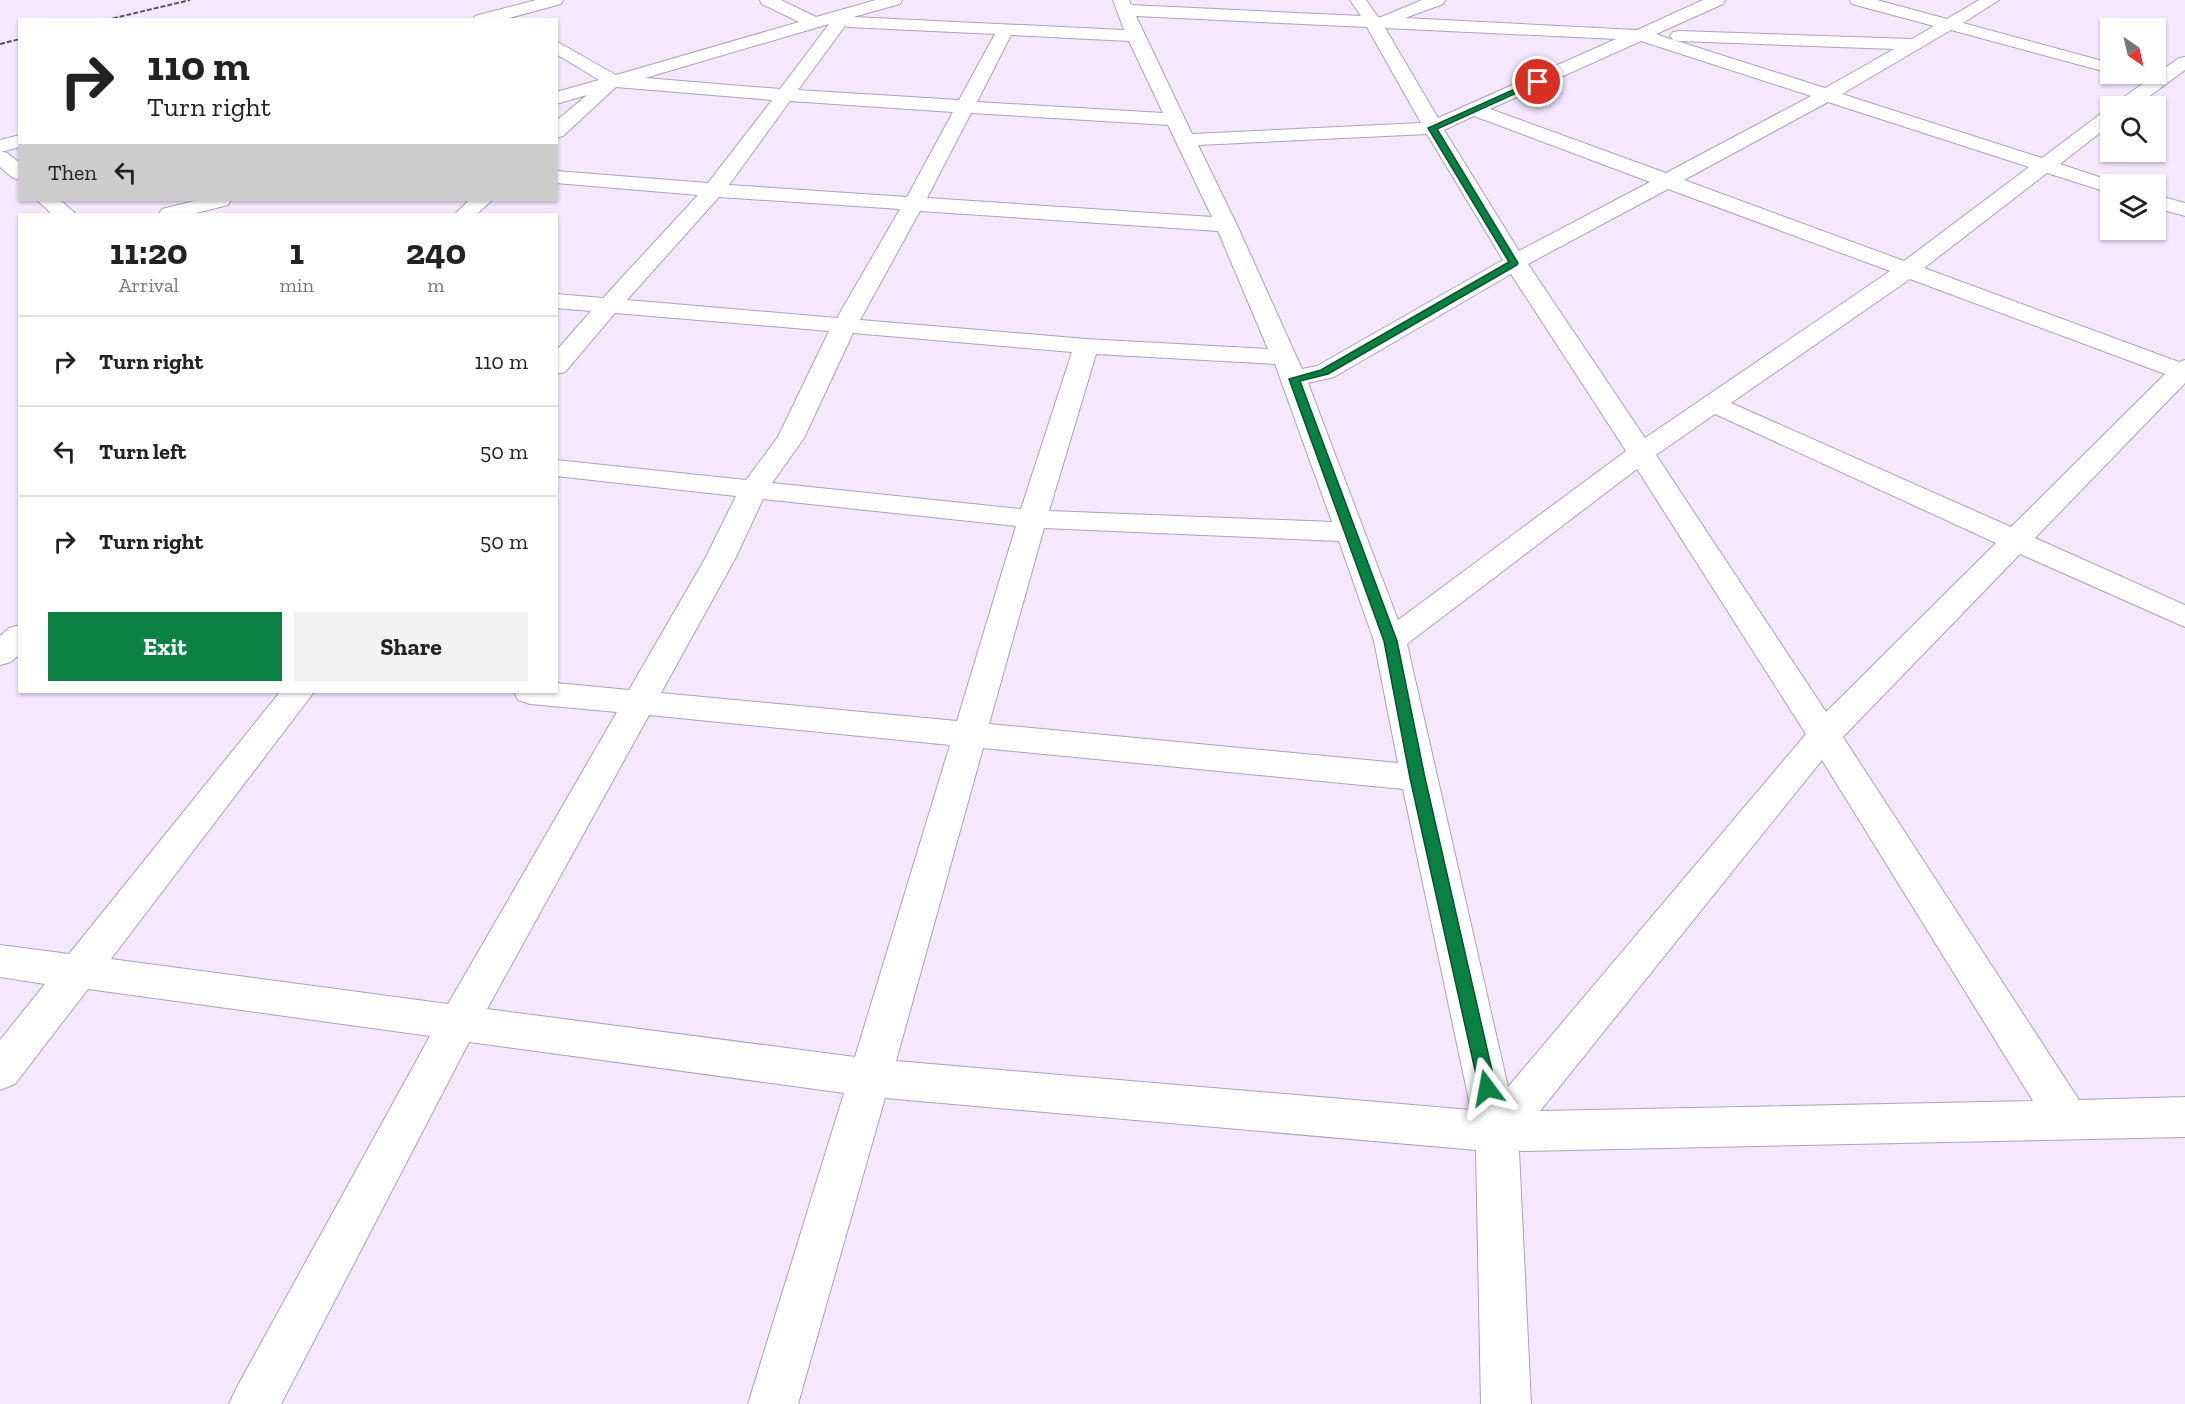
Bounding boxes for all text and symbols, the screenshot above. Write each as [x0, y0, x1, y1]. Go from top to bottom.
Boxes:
north arrow [2100, 18, 2166, 84]
map controls [2100, 18, 2166, 240]
text: 110 m [147, 40, 250, 91]
icon: right [48, 42, 126, 120]
pin [1512, 56, 1563, 107]
icon: arrive [1521, 65, 1554, 98]
text: Turn right [147, 91, 271, 123]
button: search [2100, 96, 2166, 162]
icon: left [109, 156, 142, 189]
text: Then [48, 159, 97, 186]
button: layers [2100, 174, 2166, 240]
text: 11:20 [110, 230, 188, 273]
text: 1 [289, 230, 304, 273]
text: 240 [406, 230, 466, 273]
text: Arrival [119, 273, 179, 297]
text: min [280, 273, 314, 297]
text: m [427, 273, 445, 297]
icon: right [48, 345, 81, 378]
text: Turn right [99, 348, 203, 375]
text: 110 m [474, 348, 528, 375]
icon: left [48, 435, 81, 468]
text: Turn left [99, 438, 186, 465]
text: 50 m [480, 438, 528, 465]
icon: right [48, 525, 81, 558]
text: Turn right [99, 528, 203, 555]
text: 50 m [480, 528, 528, 555]
button: Exit [48, 612, 282, 681]
button: Share [294, 612, 528, 681]
position arrow [1455, 1056, 1519, 1120]

